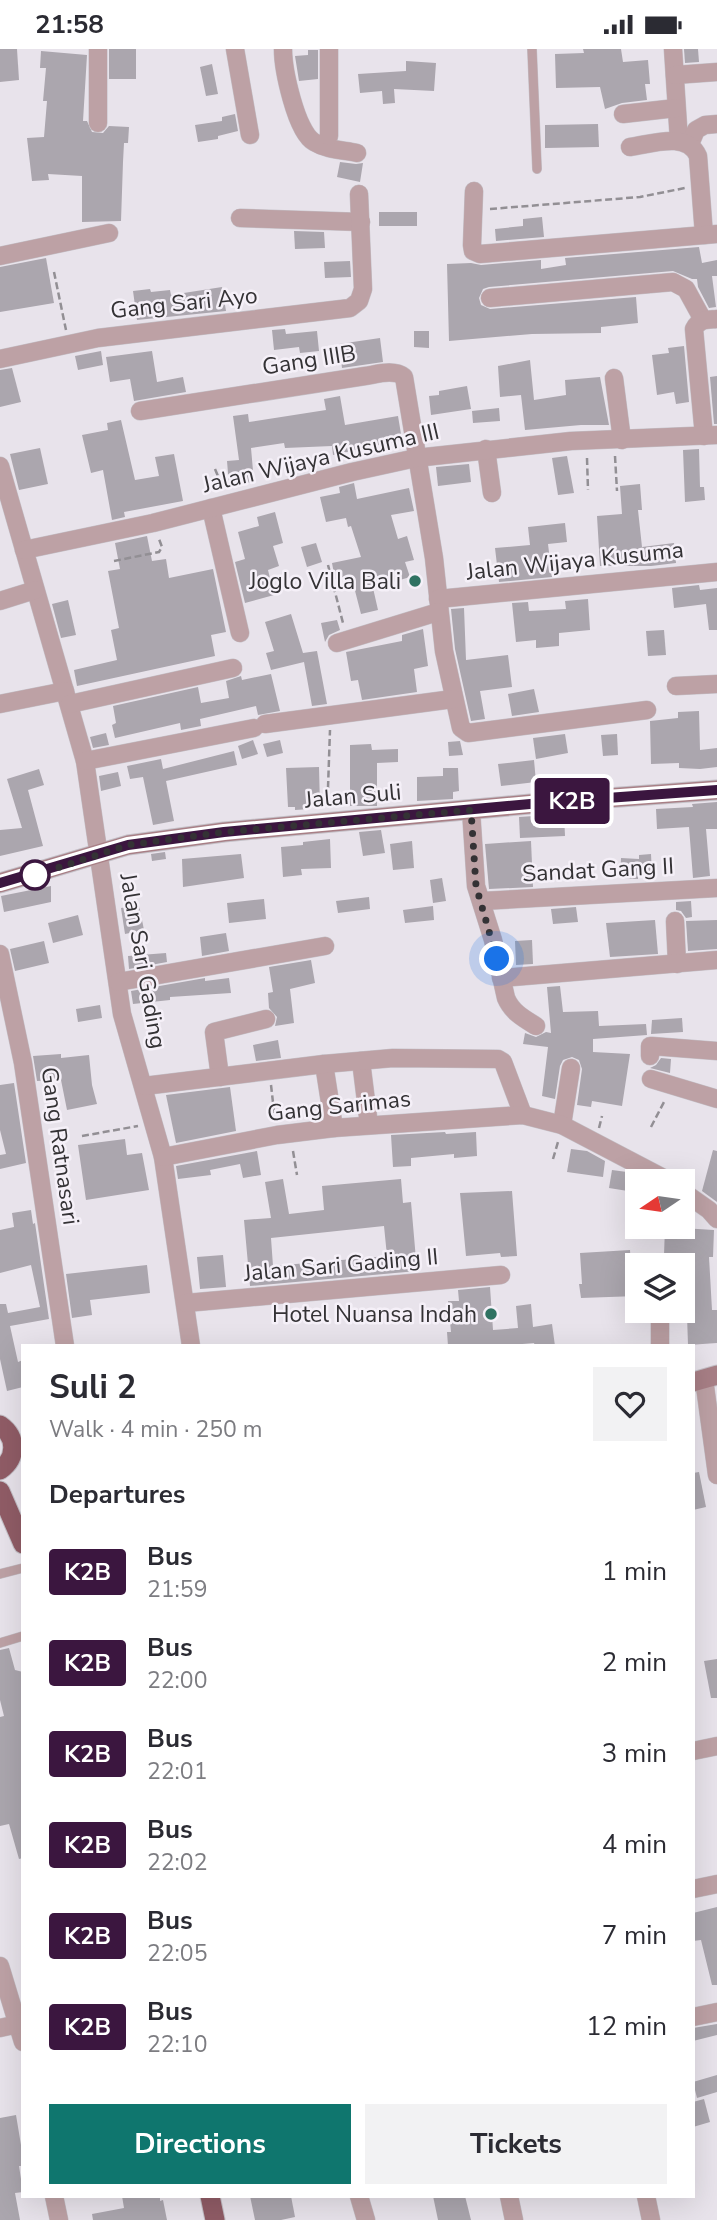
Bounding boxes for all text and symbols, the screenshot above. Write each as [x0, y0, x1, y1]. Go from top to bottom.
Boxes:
text: 21:58 [35, 7, 104, 42]
street label: Gang Sari Ayo [109, 280, 259, 326]
street label: Gang IIIB [260, 337, 358, 383]
street label: Jalan Wijaya Kusuma III [199, 416, 442, 501]
street label: Jalan Wijaya Kusuma [464, 534, 685, 588]
place label: Joglo Villa Bali [248, 566, 401, 597]
marker: Joglo Villa Bali [407, 573, 423, 589]
street label: Jalan Suli [302, 776, 403, 816]
line badge: K2B [532, 778, 612, 824]
text: K2B [549, 785, 595, 817]
street label: Sandat Gang II [521, 851, 675, 889]
unlabelled marker [20, 860, 50, 890]
street label: Jalan Sari Gading [112, 870, 174, 1051]
your location [479, 941, 514, 976]
street label: Gang Ratnasari [34, 1065, 86, 1227]
street label: Gang Sarimas [266, 1083, 412, 1129]
north arrow [625, 1169, 695, 1239]
map controls [625, 1169, 695, 1323]
street label: Jalan Sari Gading II [241, 1241, 440, 1289]
button: layers [625, 1253, 695, 1323]
place label: Hotel Nuansa Indah [272, 1299, 477, 1330]
marker: Hotel Nuansa Indah [483, 1306, 499, 1322]
text: Suli 2 [49, 1365, 137, 1410]
button: heart [593, 1367, 667, 1441]
text: Walk · 4 min · 250 m [49, 1414, 262, 1445]
text: Departures [49, 1477, 185, 1512]
text: Bus [147, 1539, 193, 1574]
text: 1 min [602, 1554, 667, 1589]
text: K2B [64, 1556, 111, 1588]
text: 21:59 [147, 1574, 207, 1605]
text: Bus [147, 1630, 193, 1665]
text: 2 min [602, 1645, 667, 1680]
text: K2B [64, 1647, 111, 1679]
text: 22:00 [147, 1665, 207, 1696]
text: Bus [147, 1721, 193, 1756]
text: 3 min [602, 1736, 667, 1771]
text: K2B [64, 1738, 111, 1770]
text: 22:01 [147, 1756, 207, 1787]
text: Bus [147, 1812, 193, 1847]
text: 4 min [602, 1827, 667, 1862]
text: K2B [64, 1829, 111, 1861]
text: 22:02 [147, 1847, 207, 1878]
text: Bus [147, 1903, 193, 1938]
text: 7 min [602, 1918, 667, 1953]
text: K2B [64, 1920, 111, 1952]
text: 22:05 [147, 1938, 207, 1969]
text: Bus [147, 1994, 193, 2029]
text: 12 min [586, 2009, 667, 2044]
text: K2B [64, 2011, 111, 2043]
text: 22:10 [147, 2029, 207, 2060]
button: Directions [49, 2104, 351, 2184]
button: Tickets [365, 2104, 667, 2184]

